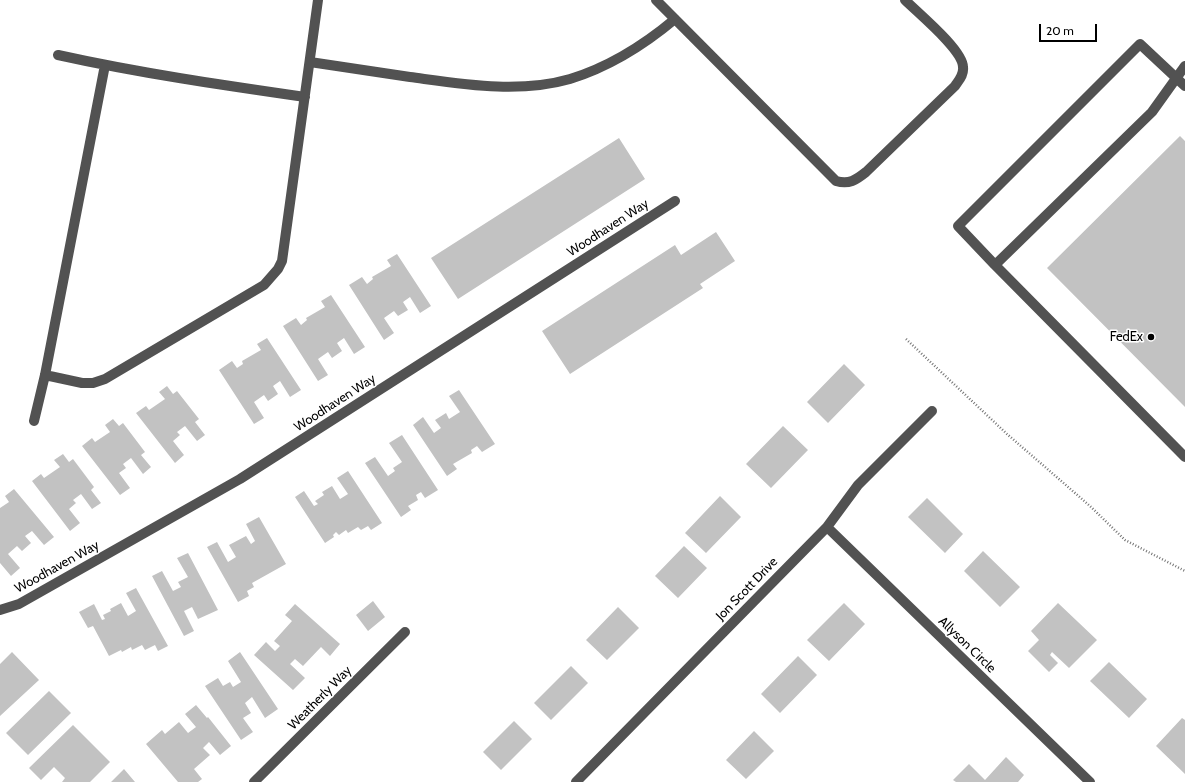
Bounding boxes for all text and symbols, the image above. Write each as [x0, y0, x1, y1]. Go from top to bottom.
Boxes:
scale bar [1041, 16, 1099, 42]
text: 20 m [1046, 23, 1074, 38]
street label: Woodhaven Way [564, 196, 652, 260]
place label: FedEx [1110, 329, 1143, 345]
marker: FedEx [1146, 332, 1156, 342]
street label: Woodhaven Way [291, 371, 379, 435]
street label: Woodhaven Way [12, 537, 102, 597]
street label: Jon Scott Drive [713, 554, 781, 624]
street label: Allyson Circle [935, 614, 999, 676]
street label: Weatherly Way [285, 663, 355, 733]

